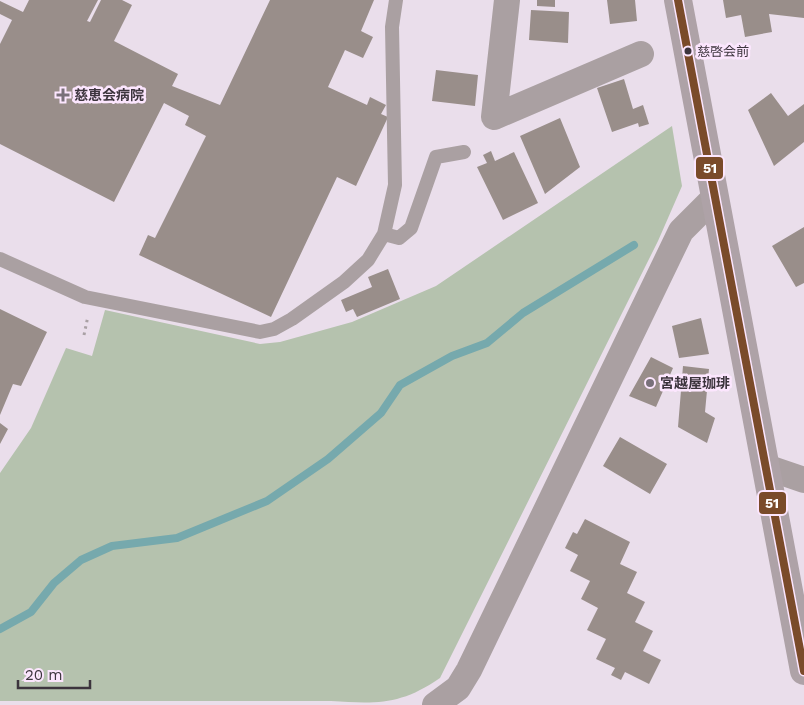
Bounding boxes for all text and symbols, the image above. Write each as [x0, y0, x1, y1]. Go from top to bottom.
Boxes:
place label: 慈啓会前 [697, 44, 749, 59]
marker: 慈啓会前 [683, 46, 693, 56]
place label: 慈恵会病院 [74, 87, 144, 103]
marker: 慈恵会病院 [56, 88, 70, 102]
line badge: 51 [695, 156, 724, 180]
text: 51 [703, 160, 717, 176]
place label: 宮越屋珈琲 [660, 375, 730, 391]
marker: 宮越屋珈琲 [644, 377, 656, 389]
line badge: 51 [758, 491, 787, 515]
text: 51 [765, 495, 779, 511]
scale bar [18, 658, 90, 690]
text: 20 m [25, 666, 63, 684]

